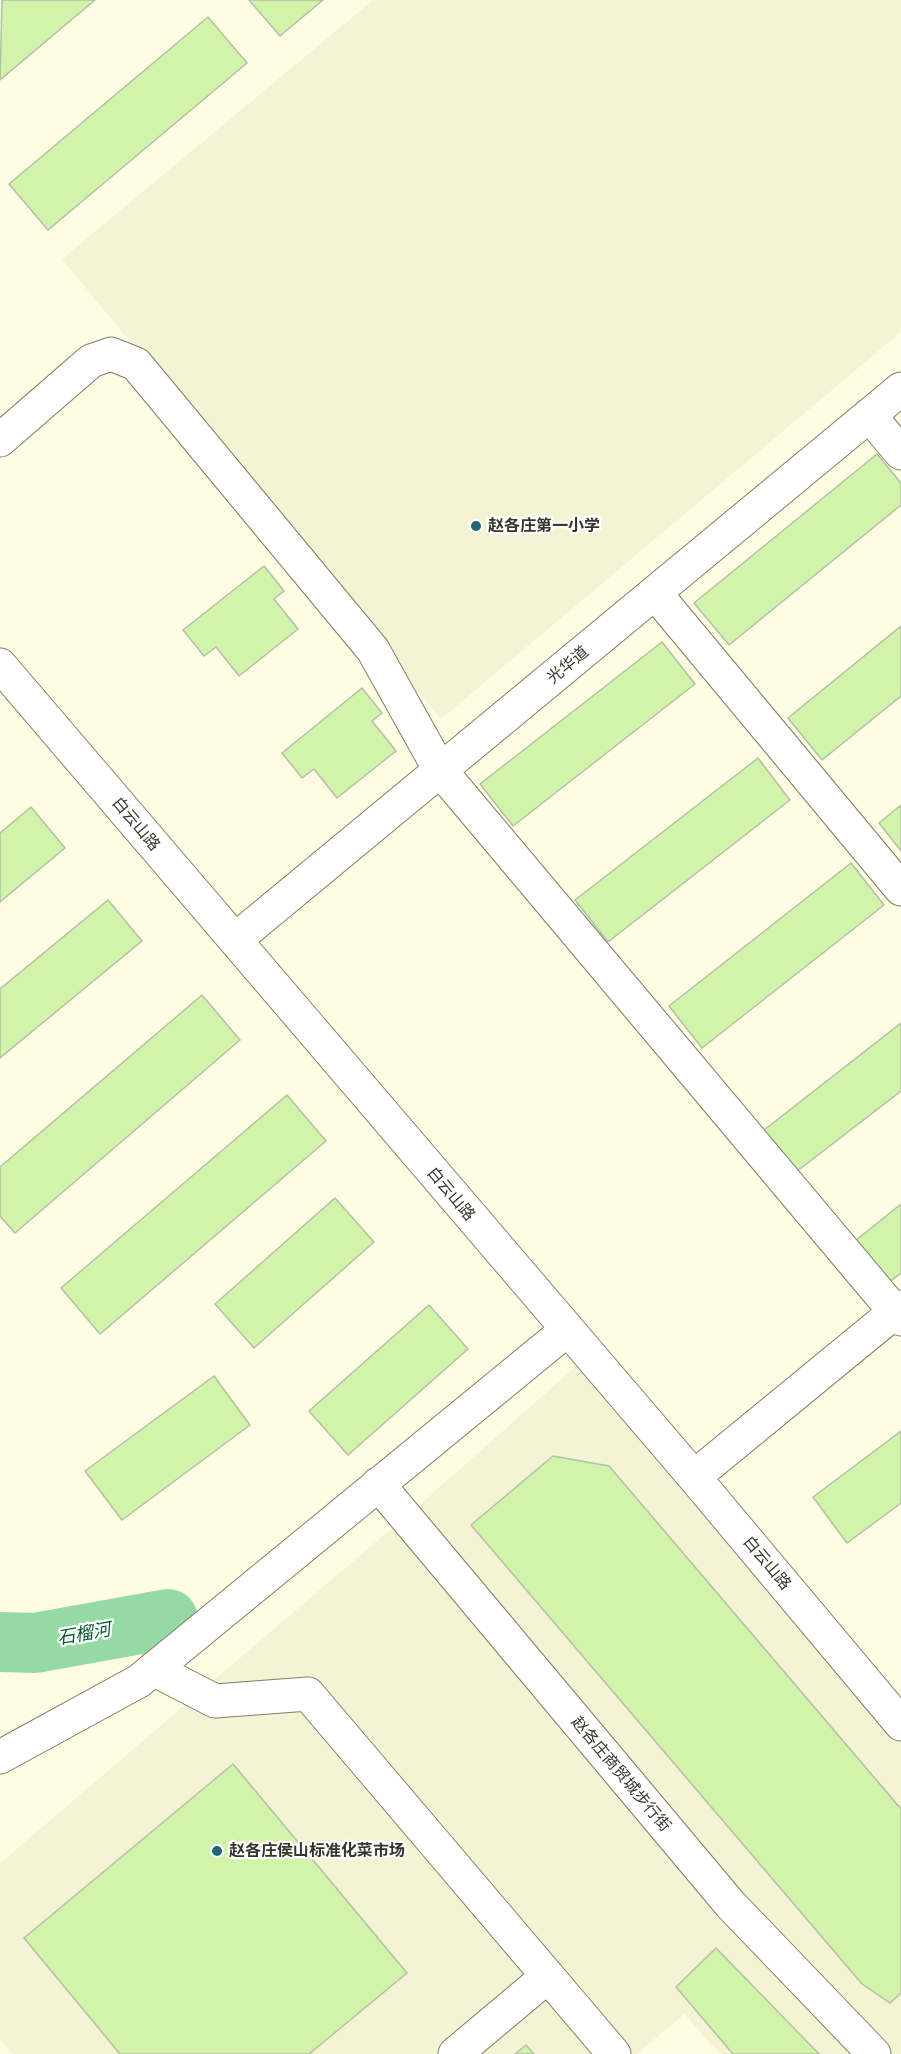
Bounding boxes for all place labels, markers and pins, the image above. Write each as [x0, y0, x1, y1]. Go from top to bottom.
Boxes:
place label: 赵各庄第一小学 [488, 516, 600, 536]
marker: 赵各庄第一小学 [469, 519, 483, 533]
place label: 赵各庄侯山标准化菜市场 [229, 1841, 405, 1861]
marker: 赵各庄侯山标准化菜市场 [210, 1844, 224, 1858]

